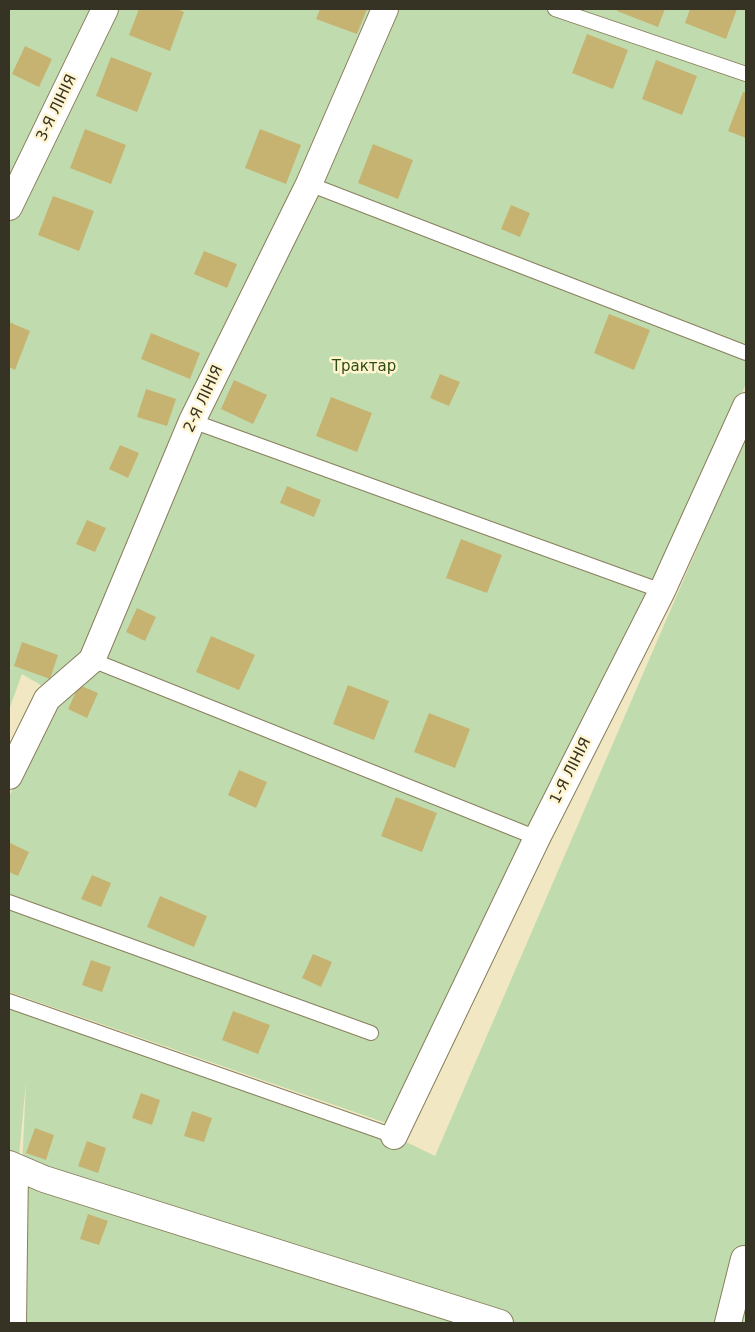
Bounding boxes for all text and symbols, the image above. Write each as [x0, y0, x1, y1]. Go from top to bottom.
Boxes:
street label: 3-Я ЛІНІЯ [33, 72, 81, 144]
park label: Трактар [332, 358, 396, 376]
street label: 2-Я ЛІНІЯ [181, 363, 227, 435]
street label: 1-Я ЛІНІЯ [547, 735, 595, 807]

